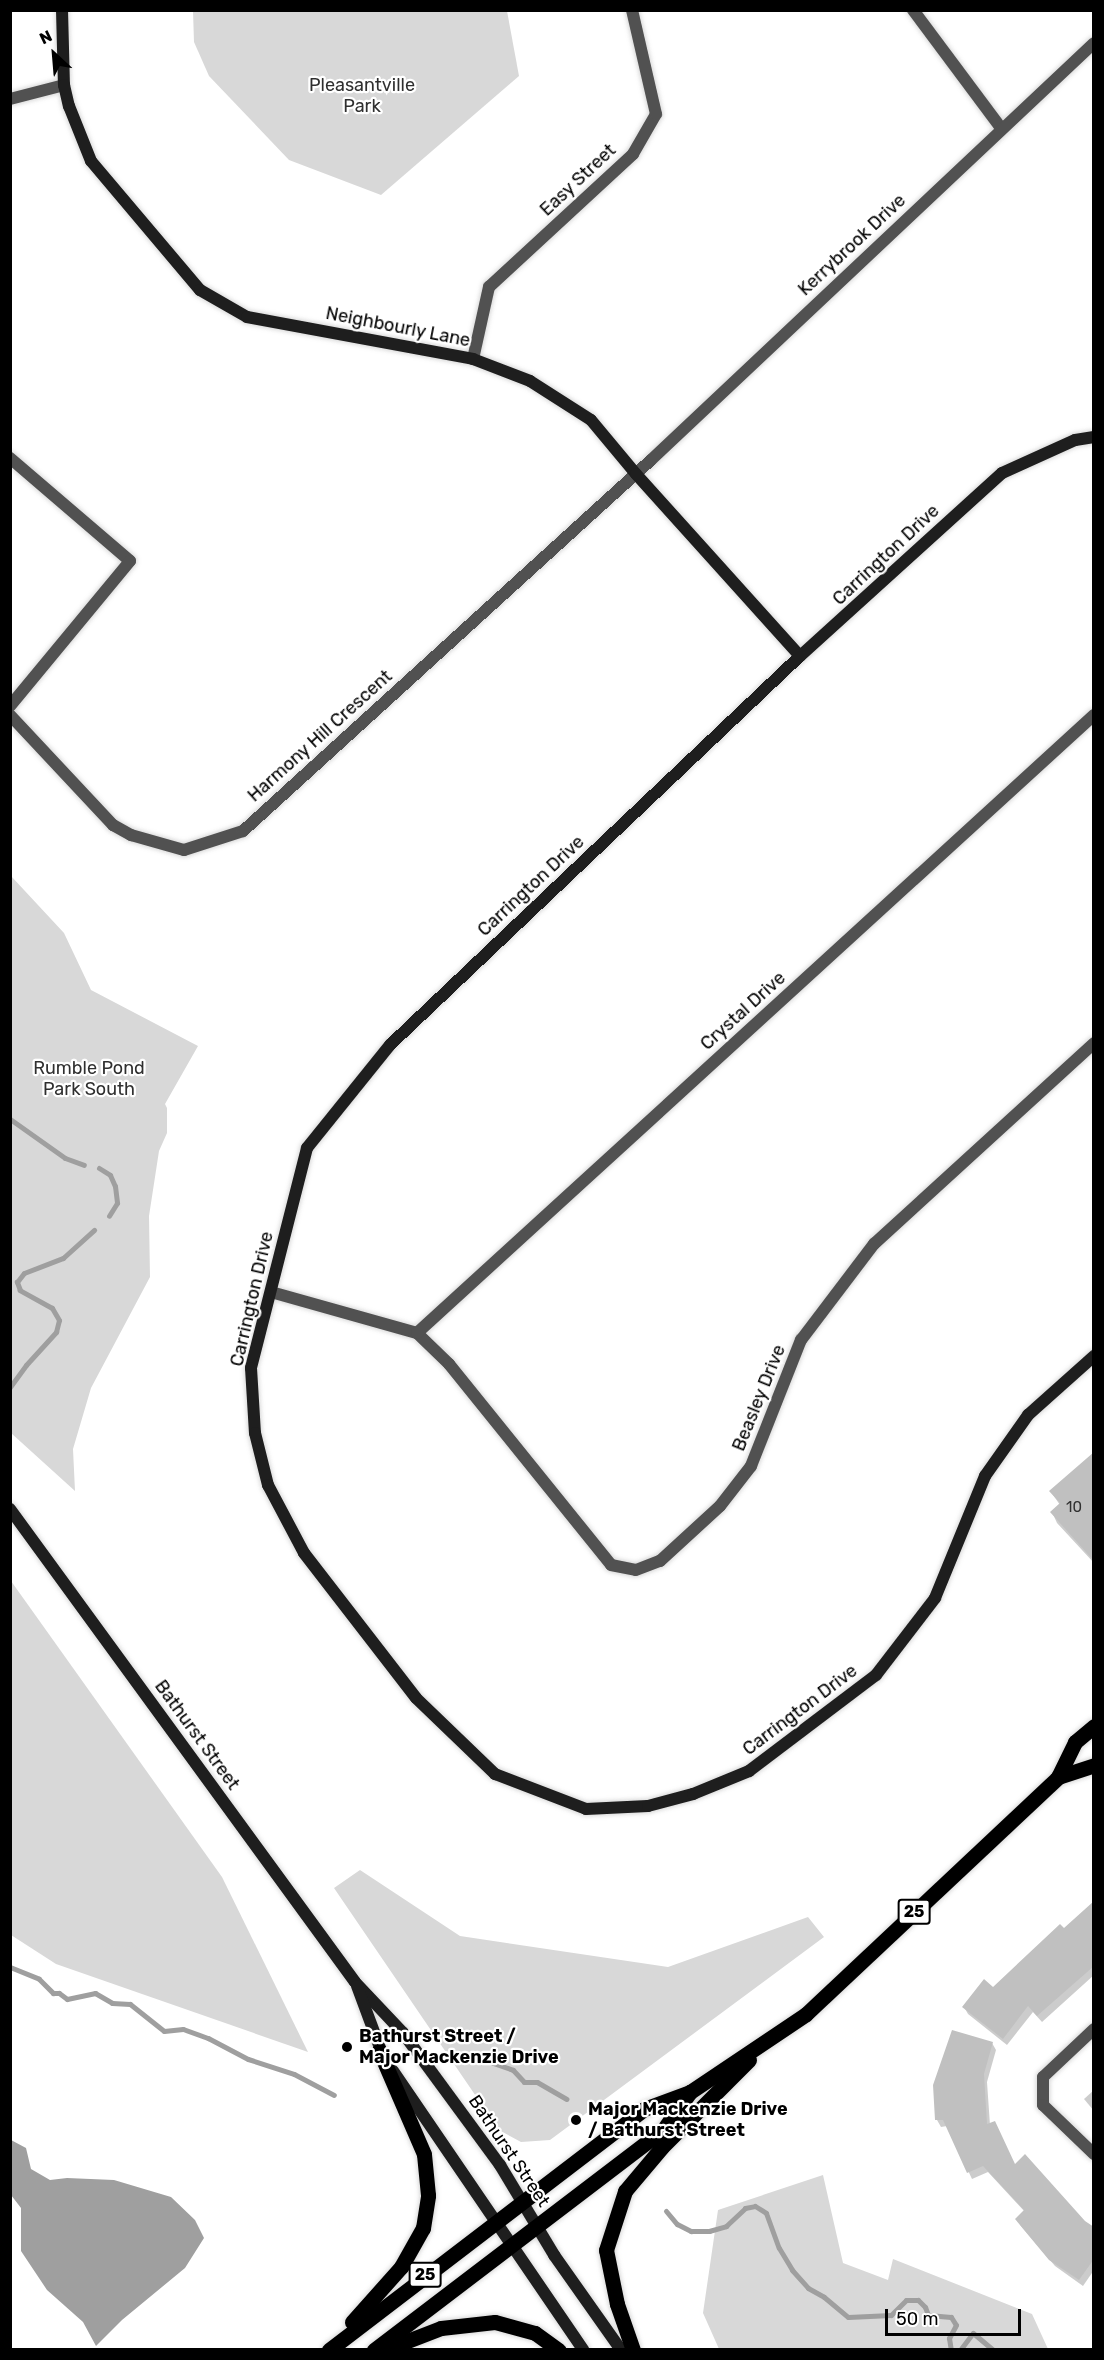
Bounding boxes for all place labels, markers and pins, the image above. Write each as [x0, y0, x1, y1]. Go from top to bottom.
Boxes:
place label: Bathurst Street / Major Mackenzie Drive [359, 2026, 559, 2068]
marker: Bathurst Street / Major Mackenzie Drive [340, 2040, 354, 2054]
place label: Major Mackenzie Drive / Bathurst Street [588, 2099, 788, 2142]
marker: Major Mackenzie Drive / Bathurst Street [569, 2113, 583, 2127]

